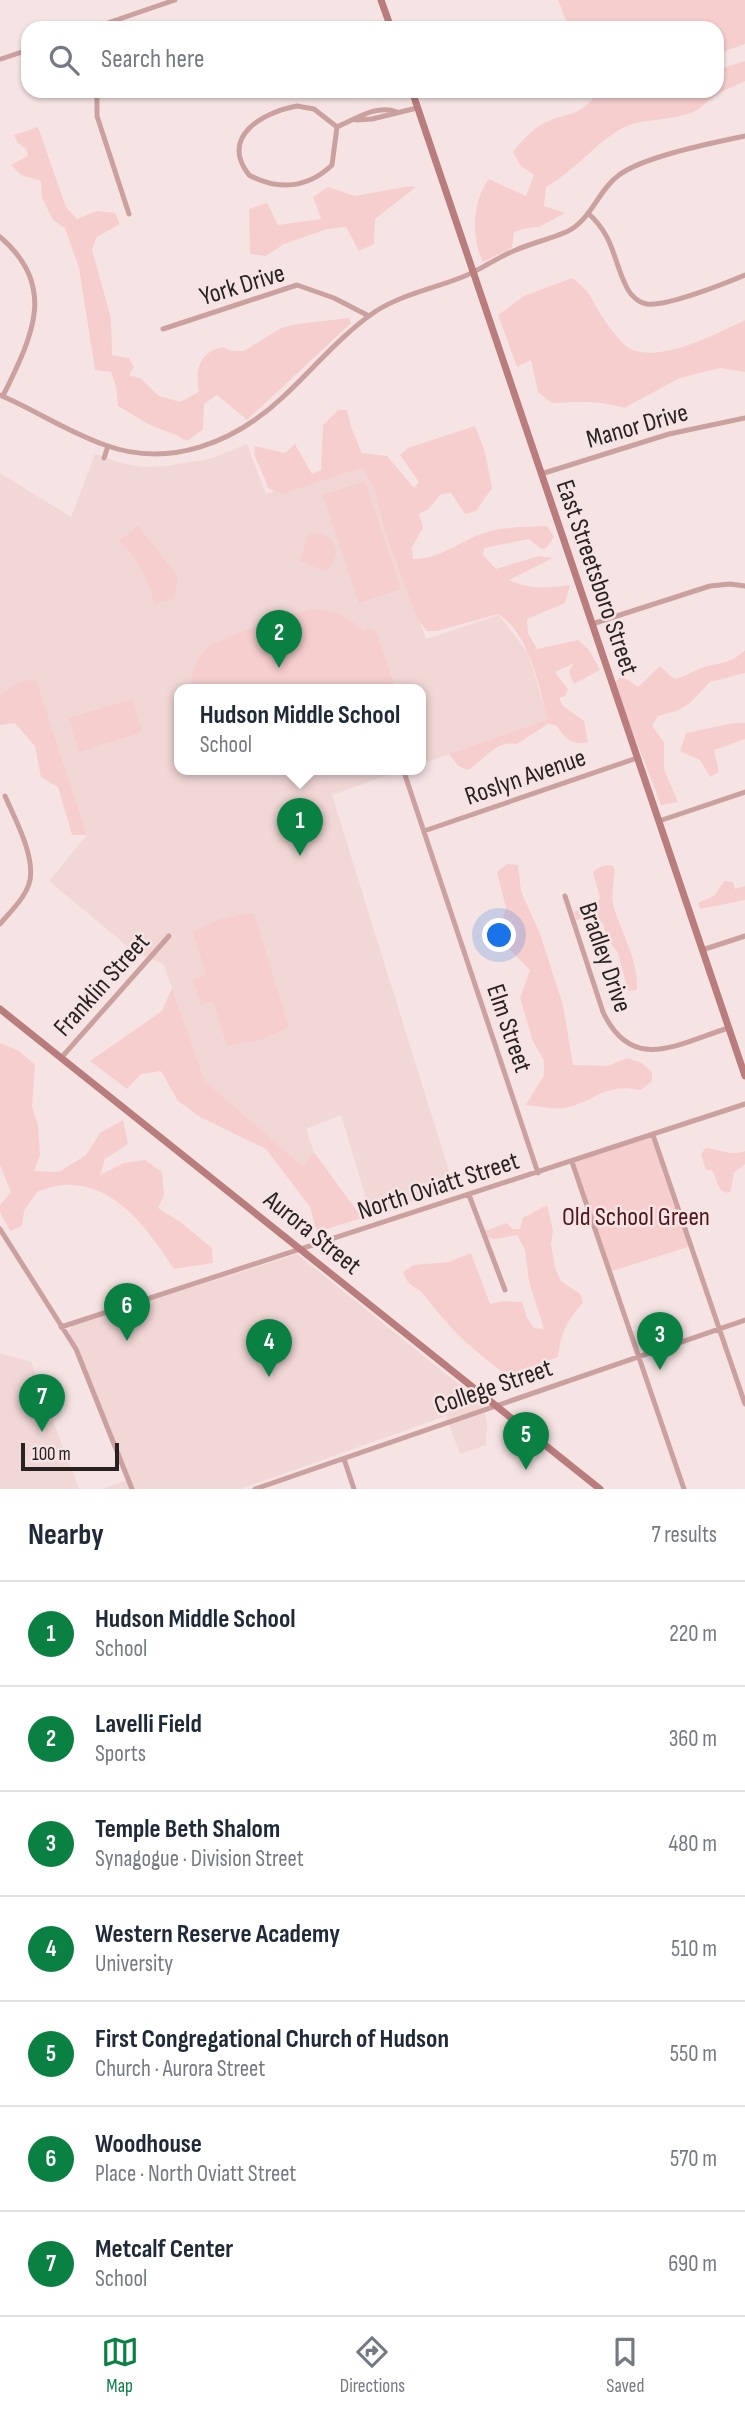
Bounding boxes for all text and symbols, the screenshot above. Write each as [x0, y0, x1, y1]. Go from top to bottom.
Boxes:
search box [21, 21, 724, 98]
icon: search [45, 41, 83, 79]
text: Search here [101, 44, 204, 75]
street label: York Drive [196, 258, 289, 313]
street label: Manor Drive [583, 397, 692, 456]
street label: East Streetsboro Street [549, 476, 644, 679]
pin: 2 [256, 610, 302, 668]
popup [174, 684, 426, 775]
text: Hudson Middle School [200, 700, 400, 731]
text: School [200, 731, 252, 759]
street label: Roslyn Avenue [461, 742, 590, 813]
pin: 1 [277, 798, 323, 856]
street label: Bradley Drive [571, 898, 638, 1016]
your location [482, 918, 516, 952]
street label: Franklin Street [48, 927, 157, 1043]
street label: Elm Street [479, 980, 538, 1077]
street label: North Oviatt Street [354, 1146, 523, 1227]
street label: Aurora Street [256, 1184, 367, 1282]
park label: Old School Green [562, 1202, 710, 1233]
pin: 6 [104, 1283, 150, 1341]
pin: 3 [637, 1312, 683, 1370]
pin: 4 [246, 1319, 292, 1377]
street label: College Street [430, 1353, 557, 1422]
pin: 7 [19, 1374, 65, 1432]
pin: 5 [503, 1412, 549, 1470]
scale bar [21, 1440, 119, 1472]
text: 100 m [32, 1443, 71, 1466]
text: Nearby [28, 1517, 104, 1553]
text: 7 results [651, 1521, 717, 1549]
text: Hudson Middle School [95, 1604, 296, 1635]
text: 1 [46, 1620, 56, 1648]
text: 220 m [669, 1620, 717, 1648]
text: School [95, 1635, 147, 1663]
text: Lavelli Field [95, 1709, 202, 1740]
text: 2 [46, 1725, 56, 1753]
text: 360 m [669, 1725, 717, 1753]
text: Sports [95, 1740, 146, 1768]
text: Temple Beth Shalom [95, 1814, 280, 1845]
text: 3 [46, 1830, 56, 1858]
text: 480 m [669, 1830, 717, 1858]
text: Synagogue · Division Street [95, 1845, 304, 1873]
text: Western Reserve Academy [95, 1919, 340, 1950]
text: 4 [46, 1935, 56, 1963]
text: 510 m [671, 1935, 717, 1963]
text: University [95, 1950, 173, 1978]
text: First Congregational Church of Hudson [95, 2024, 449, 2055]
text: 5 [46, 2040, 56, 2068]
text: 550 m [670, 2040, 717, 2068]
text: Church · Aurora Street [95, 2055, 265, 2083]
text: Woodhouse [95, 2129, 202, 2160]
text: 6 [46, 2145, 56, 2173]
text: 570 m [670, 2145, 717, 2173]
text: Place · North Oviatt Street [95, 2160, 296, 2188]
text: Metcalf Center [95, 2234, 233, 2265]
text: 7 [46, 2250, 56, 2278]
text: 690 m [668, 2250, 717, 2278]
text: School [95, 2265, 147, 2293]
tab: Map [101, 2333, 139, 2398]
tab: Directions [340, 2333, 405, 2398]
tab: Saved [606, 2333, 644, 2398]

